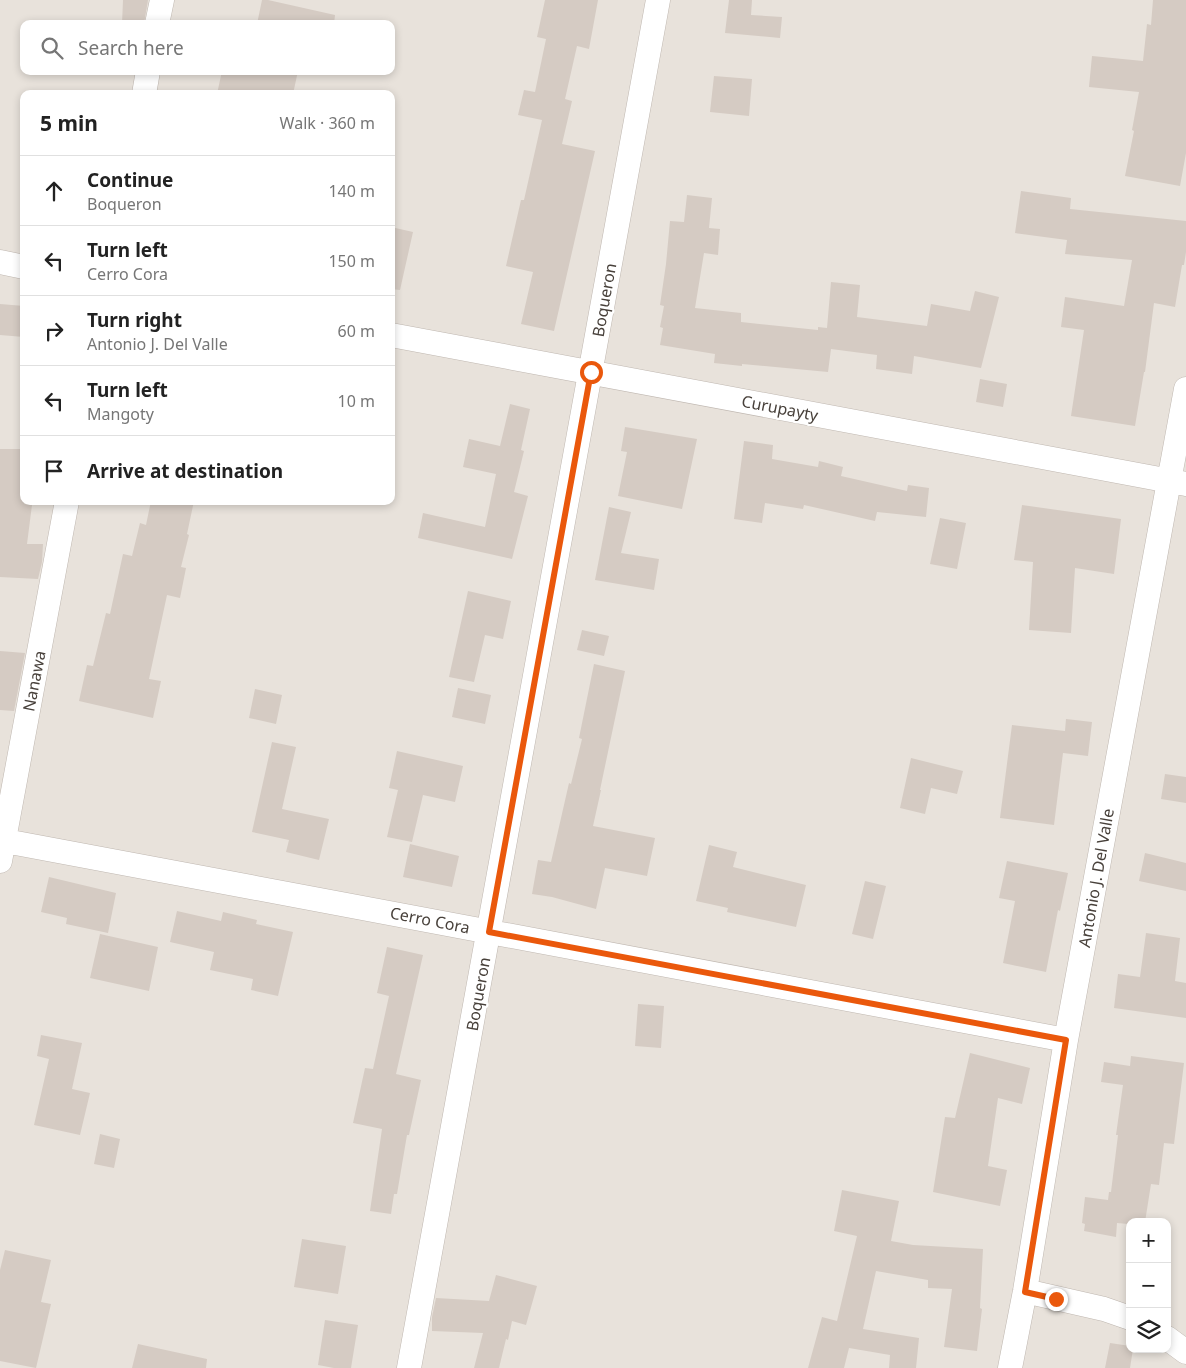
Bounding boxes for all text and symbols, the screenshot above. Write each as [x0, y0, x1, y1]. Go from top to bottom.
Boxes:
search box [20, 20, 395, 75]
icon: search [38, 34, 66, 62]
text: Search here [78, 35, 184, 61]
text: 5 min [40, 109, 98, 137]
text: Walk · 360 m [280, 112, 375, 134]
text: Continue [87, 167, 173, 193]
icon: ahead [40, 177, 68, 205]
text: 140 m [328, 180, 375, 202]
text: Boqueron [87, 193, 162, 215]
text: Turn left [87, 237, 168, 263]
icon: left [40, 247, 68, 275]
text: 150 m [328, 250, 375, 272]
street label: Boqueron [587, 261, 621, 339]
text: Cerro Cora [87, 263, 168, 285]
text: Turn right [87, 307, 182, 333]
icon: right [40, 317, 68, 345]
text: 60 m [338, 320, 375, 342]
text: Antonio J. Del Valle [87, 333, 228, 355]
route start [580, 361, 603, 384]
text: Turn left [87, 377, 168, 403]
icon: left [40, 387, 68, 415]
text: 10 m [338, 390, 375, 412]
street label: Curupayty [740, 390, 821, 426]
text: Mangoty [87, 403, 154, 425]
icon: arrive [40, 457, 68, 485]
text: Arrive at destination [87, 458, 283, 484]
street label: Nanawa [17, 649, 51, 713]
street label: Antonio J. Del Valle [1073, 807, 1119, 949]
street label: Cerro Cora [388, 901, 472, 939]
street label: Boqueron [461, 955, 495, 1033]
map controls [1126, 1218, 1171, 1353]
button: + [1126, 1218, 1171, 1263]
button: − [1126, 1263, 1171, 1308]
route end [1045, 1288, 1068, 1311]
button: layers [1126, 1308, 1171, 1353]

